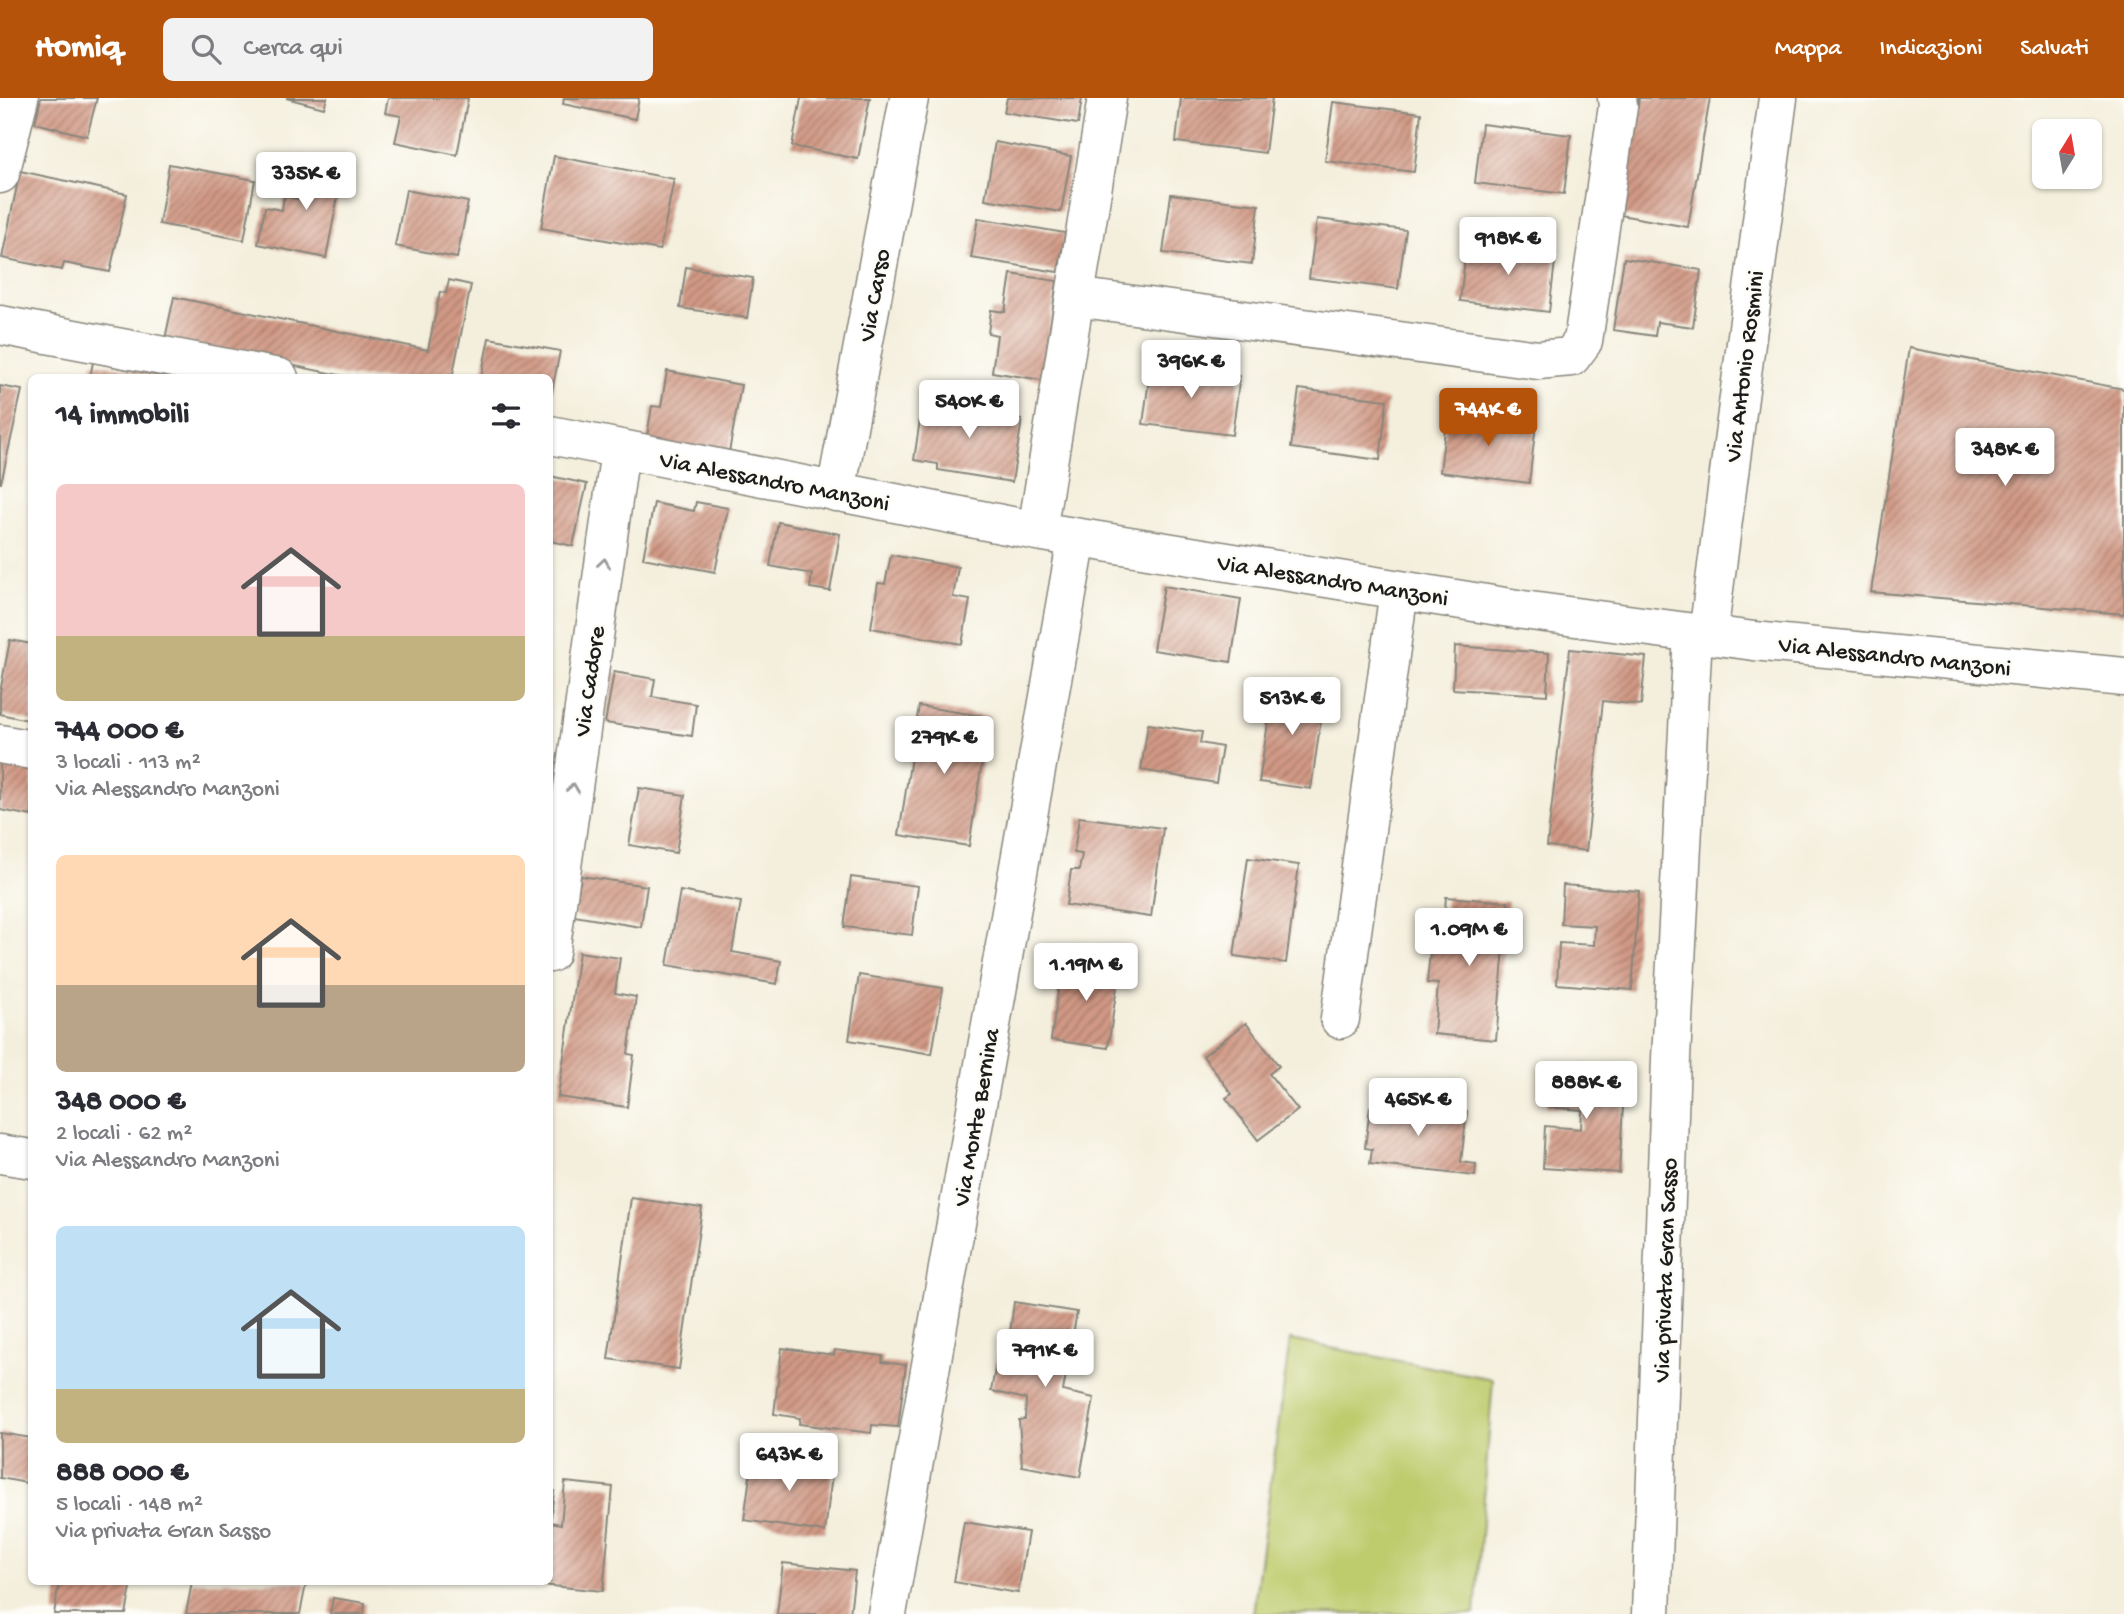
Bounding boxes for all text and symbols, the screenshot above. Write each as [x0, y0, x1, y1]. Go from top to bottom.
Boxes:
search box [163, 18, 653, 81]
text: Homiq [35, 30, 121, 68]
icon: search [187, 30, 225, 68]
text: Cerca qui [243, 34, 343, 65]
text: Mappa [1775, 35, 1842, 64]
text: Indicazioni [1880, 35, 1982, 64]
text: Salvati [2020, 35, 2089, 64]
north arrow [2032, 119, 2102, 189]
map controls [2032, 119, 2102, 189]
pin: 335K € [249, 152, 363, 212]
text: 335K € [272, 161, 340, 188]
pin: 918K € [1451, 218, 1565, 277]
text: 918K € [1475, 226, 1541, 253]
street label: Via Carso [854, 247, 899, 345]
street label: Via Antonio Rosmini [1720, 269, 1773, 465]
pin: 396K € [1134, 341, 1248, 400]
text: 396K € [1158, 349, 1224, 376]
pin: 540K € [912, 380, 1026, 440]
pin: 744K € [1431, 388, 1545, 448]
text: 540K € [935, 389, 1003, 416]
icon: filters [487, 397, 525, 435]
text: 744K € [1455, 397, 1521, 424]
text: 14 immobili [56, 399, 190, 434]
pin: 348K € [1948, 428, 2062, 488]
text: 348K € [1971, 437, 2039, 464]
street label: Via Alessandro Manzoni [656, 447, 892, 520]
icon: home [228, 529, 354, 655]
street label: Via Alessandro Manzoni [1214, 550, 1450, 615]
one-way arrow [597, 557, 612, 569]
street label: Via Cadore [569, 624, 614, 740]
street label: Via Alessandro Manzoni [1776, 632, 2012, 685]
pin: 513K € [1235, 678, 1349, 737]
text: 513K € [1259, 686, 1325, 713]
text: 744 000 € [56, 715, 183, 750]
pin: 279K € [887, 716, 1001, 776]
text: 279K € [911, 725, 977, 752]
text: 3 locali · 113 m² [56, 750, 201, 777]
text: Via Alessandro Manzoni [56, 777, 280, 804]
one-way arrow [565, 783, 580, 794]
icon: home [228, 900, 354, 1026]
pin: 1.09M € [1404, 908, 1534, 968]
text: 1.09M € [1431, 917, 1507, 944]
pin: 1.19M € [1021, 944, 1151, 1003]
text: 1.19M € [1050, 952, 1122, 979]
street label: Via Monte Bernina [948, 1026, 1009, 1210]
pin: 888K € [1529, 1062, 1643, 1121]
text: 888K € [1551, 1070, 1621, 1097]
pin: 465K € [1361, 1079, 1475, 1138]
text: 348 000 € [56, 1086, 185, 1121]
text: 465K € [1385, 1087, 1451, 1114]
text: 2 locali · 62 m² [56, 1121, 192, 1148]
text: Via Alessandro Manzoni [56, 1148, 280, 1175]
street label: Via privata Gran Sasso [1649, 1157, 1686, 1384]
icon: home [228, 1271, 354, 1397]
pin: 791K € [988, 1330, 1102, 1389]
text: 791K € [1013, 1338, 1077, 1365]
pin: 643K € [732, 1434, 846, 1493]
text: 643K € [756, 1442, 822, 1469]
text: 888 000 € [56, 1457, 188, 1492]
text: 5 locali · 148 m² [56, 1492, 203, 1519]
text: Via privata Gran Sasso [56, 1519, 271, 1546]

